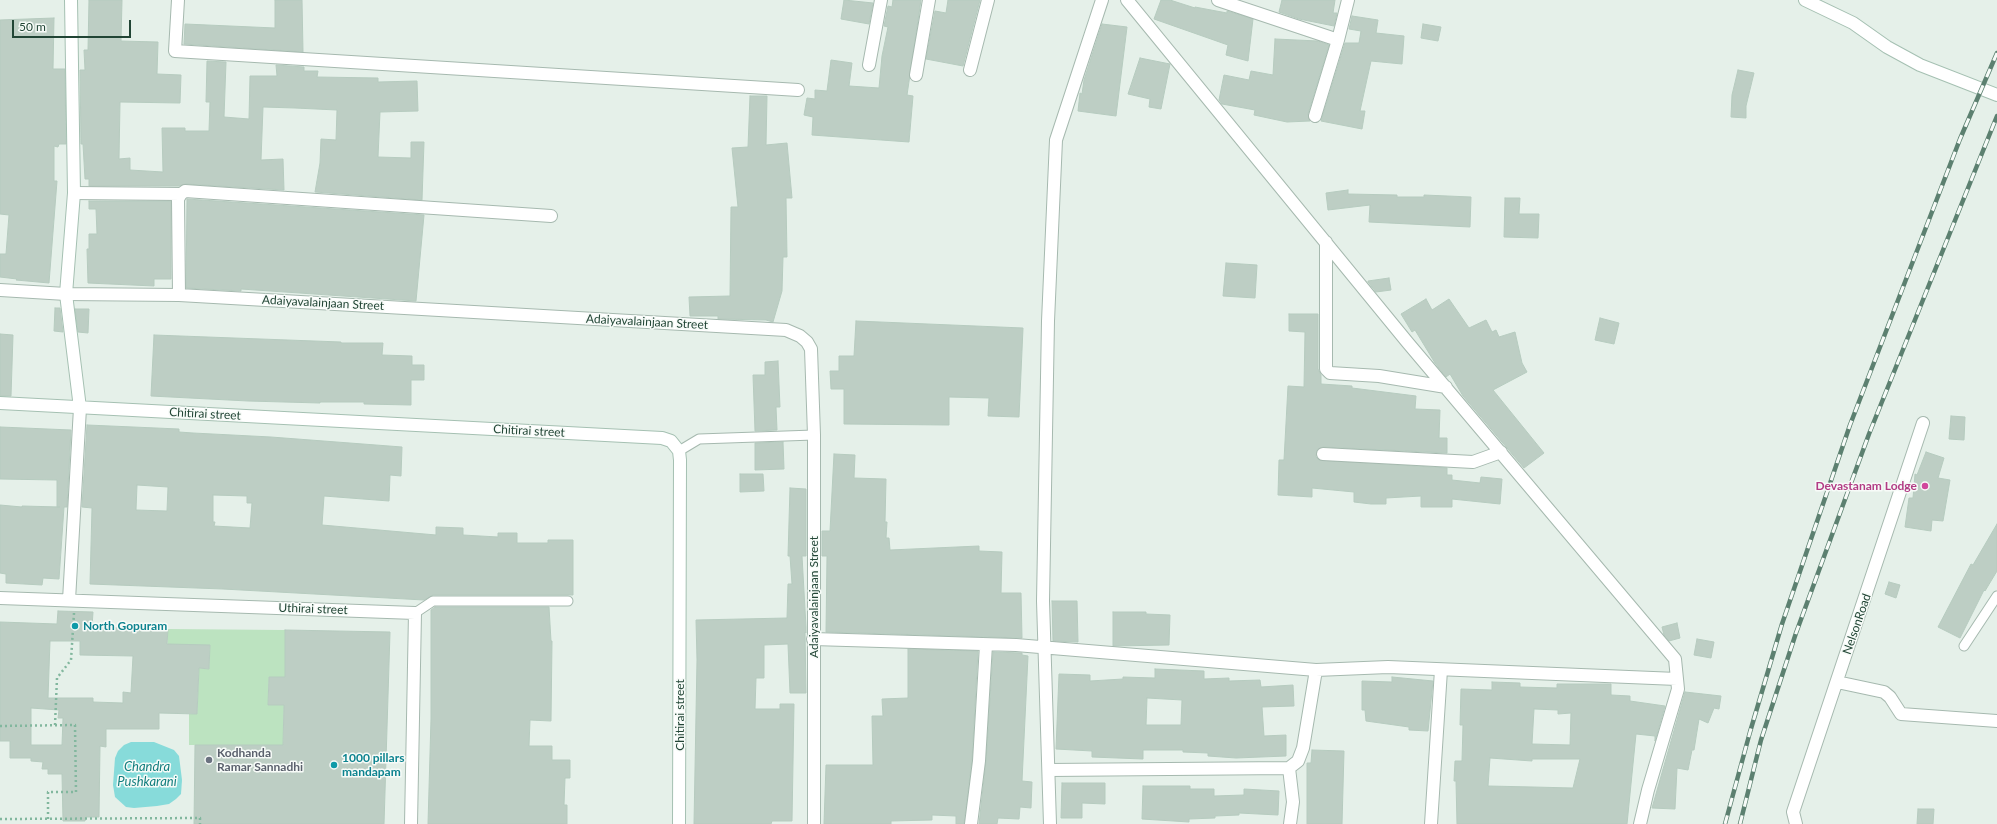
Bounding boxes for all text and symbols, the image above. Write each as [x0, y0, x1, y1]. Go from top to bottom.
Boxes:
scale bar [14, 12, 133, 38]
text: 50 m [19, 19, 46, 34]
street label: Adaiyavalainjaan Street [262, 293, 384, 313]
street label: Adaiyavalainjaan Street [586, 312, 708, 332]
street label: Chitirai street [169, 405, 241, 423]
street label: Chitirai street [493, 422, 565, 440]
place label: Devastanam Lodge [1816, 479, 1917, 493]
marker: Devastanam Lodge [1920, 481, 1930, 491]
street label: Adaiyavalainjaan Street [807, 536, 821, 658]
street label: NelsonRoad [1840, 592, 1874, 656]
street label: Uthirai street [278, 601, 348, 617]
place label: North Gopuram [83, 619, 167, 633]
marker: North Gopuram [70, 621, 80, 631]
street label: Chitirai street [673, 679, 687, 751]
place label: Kodhanda Ramar Sannadhi [217, 746, 303, 774]
place label: 1000 pillars mandapam [342, 751, 404, 779]
marker: Kodhanda Ramar Sannadhi [204, 755, 214, 765]
water label: Chandra Pushkarani [117, 759, 177, 790]
marker: 1000 pillars mandapam [329, 760, 339, 770]

